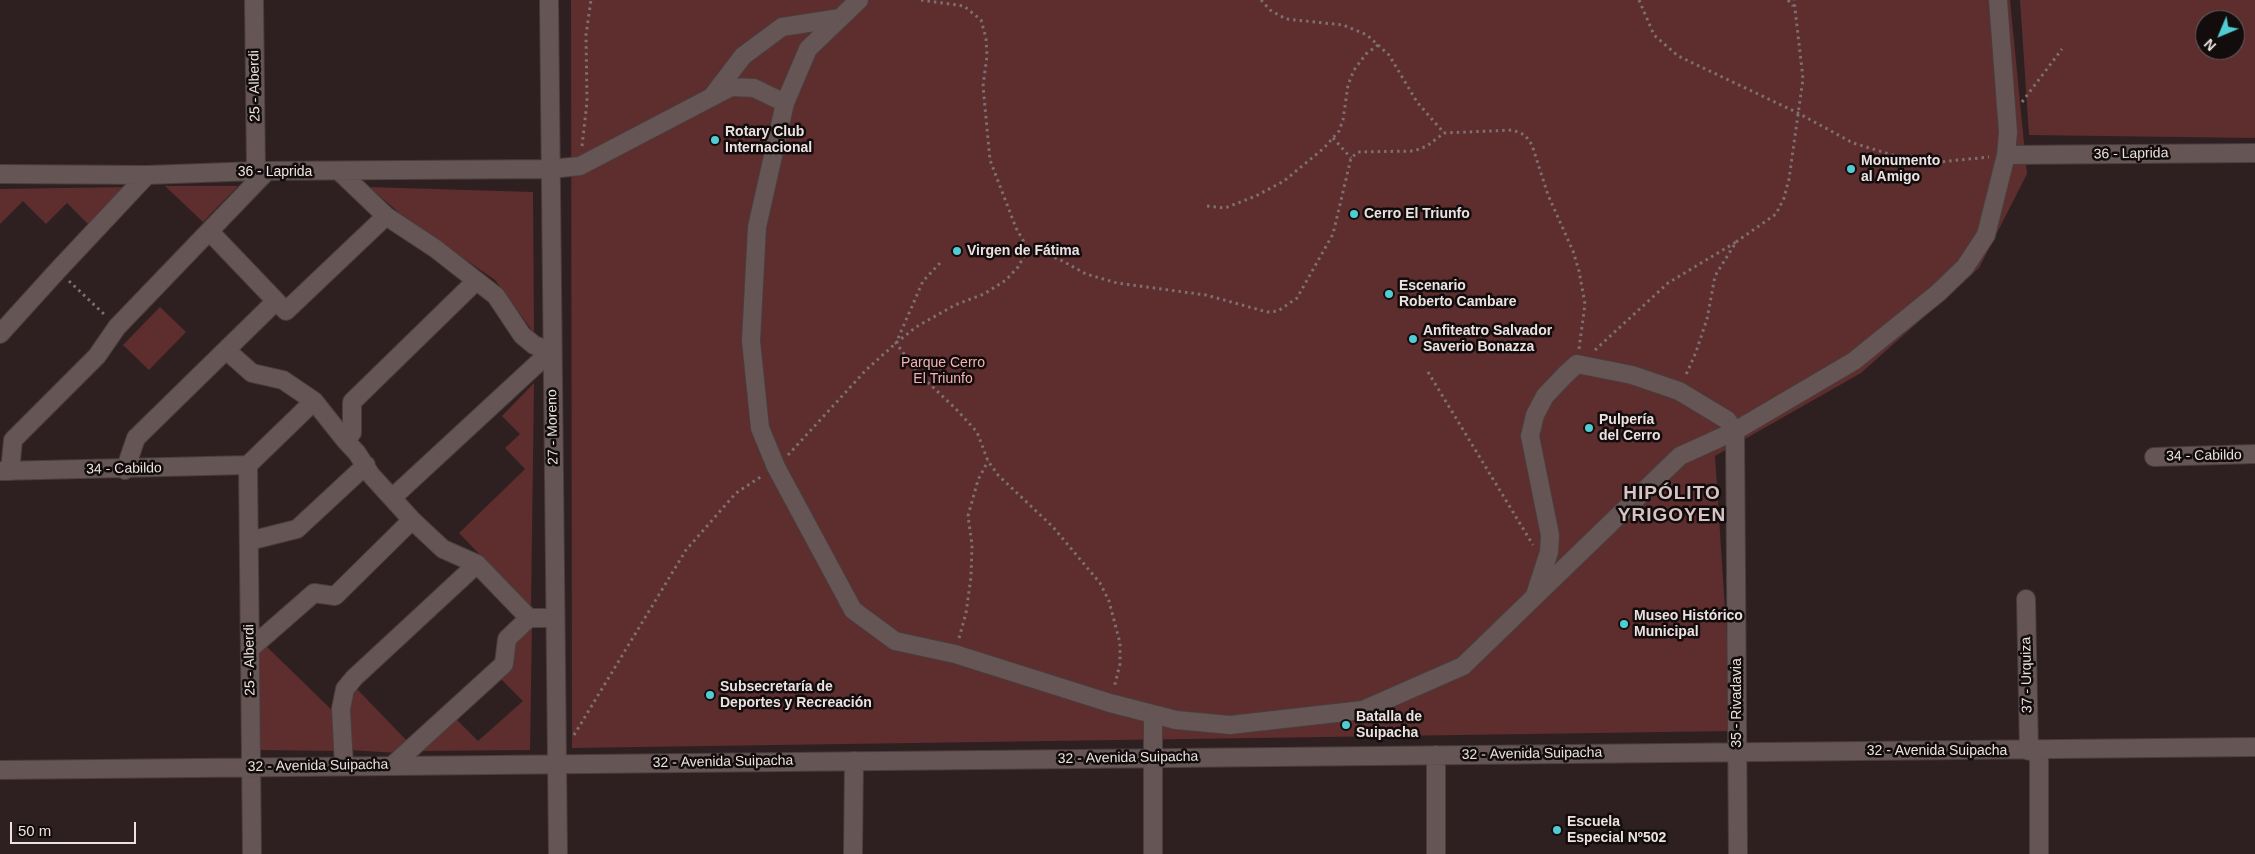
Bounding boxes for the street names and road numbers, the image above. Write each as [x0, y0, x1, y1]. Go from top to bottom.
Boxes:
street label: 25 - Alberdi [246, 50, 264, 122]
street label: 36 - Laprida [2094, 145, 2168, 163]
street label: 36 - Laprida [238, 164, 312, 180]
street label: 27 - Moreno [544, 389, 562, 465]
street label: 34 - Cabildo [2166, 447, 2242, 465]
street label: 34 - Cabildo [86, 460, 162, 478]
street label: 25 - Alberdi [241, 624, 259, 696]
street label: 37 - Urquiza [2018, 637, 2036, 713]
street label: 35 - Rivadavia [1729, 658, 1745, 748]
street label: 32 - Avenida Suipacha [1867, 743, 2007, 759]
street label: 32 - Avenida Suipacha [1462, 744, 1602, 764]
street label: 32 - Avenida Suipacha [1058, 748, 1198, 768]
street label: 32 - Avenida Suipacha [653, 752, 793, 772]
street label: 32 - Avenida Suipacha [248, 756, 388, 776]

